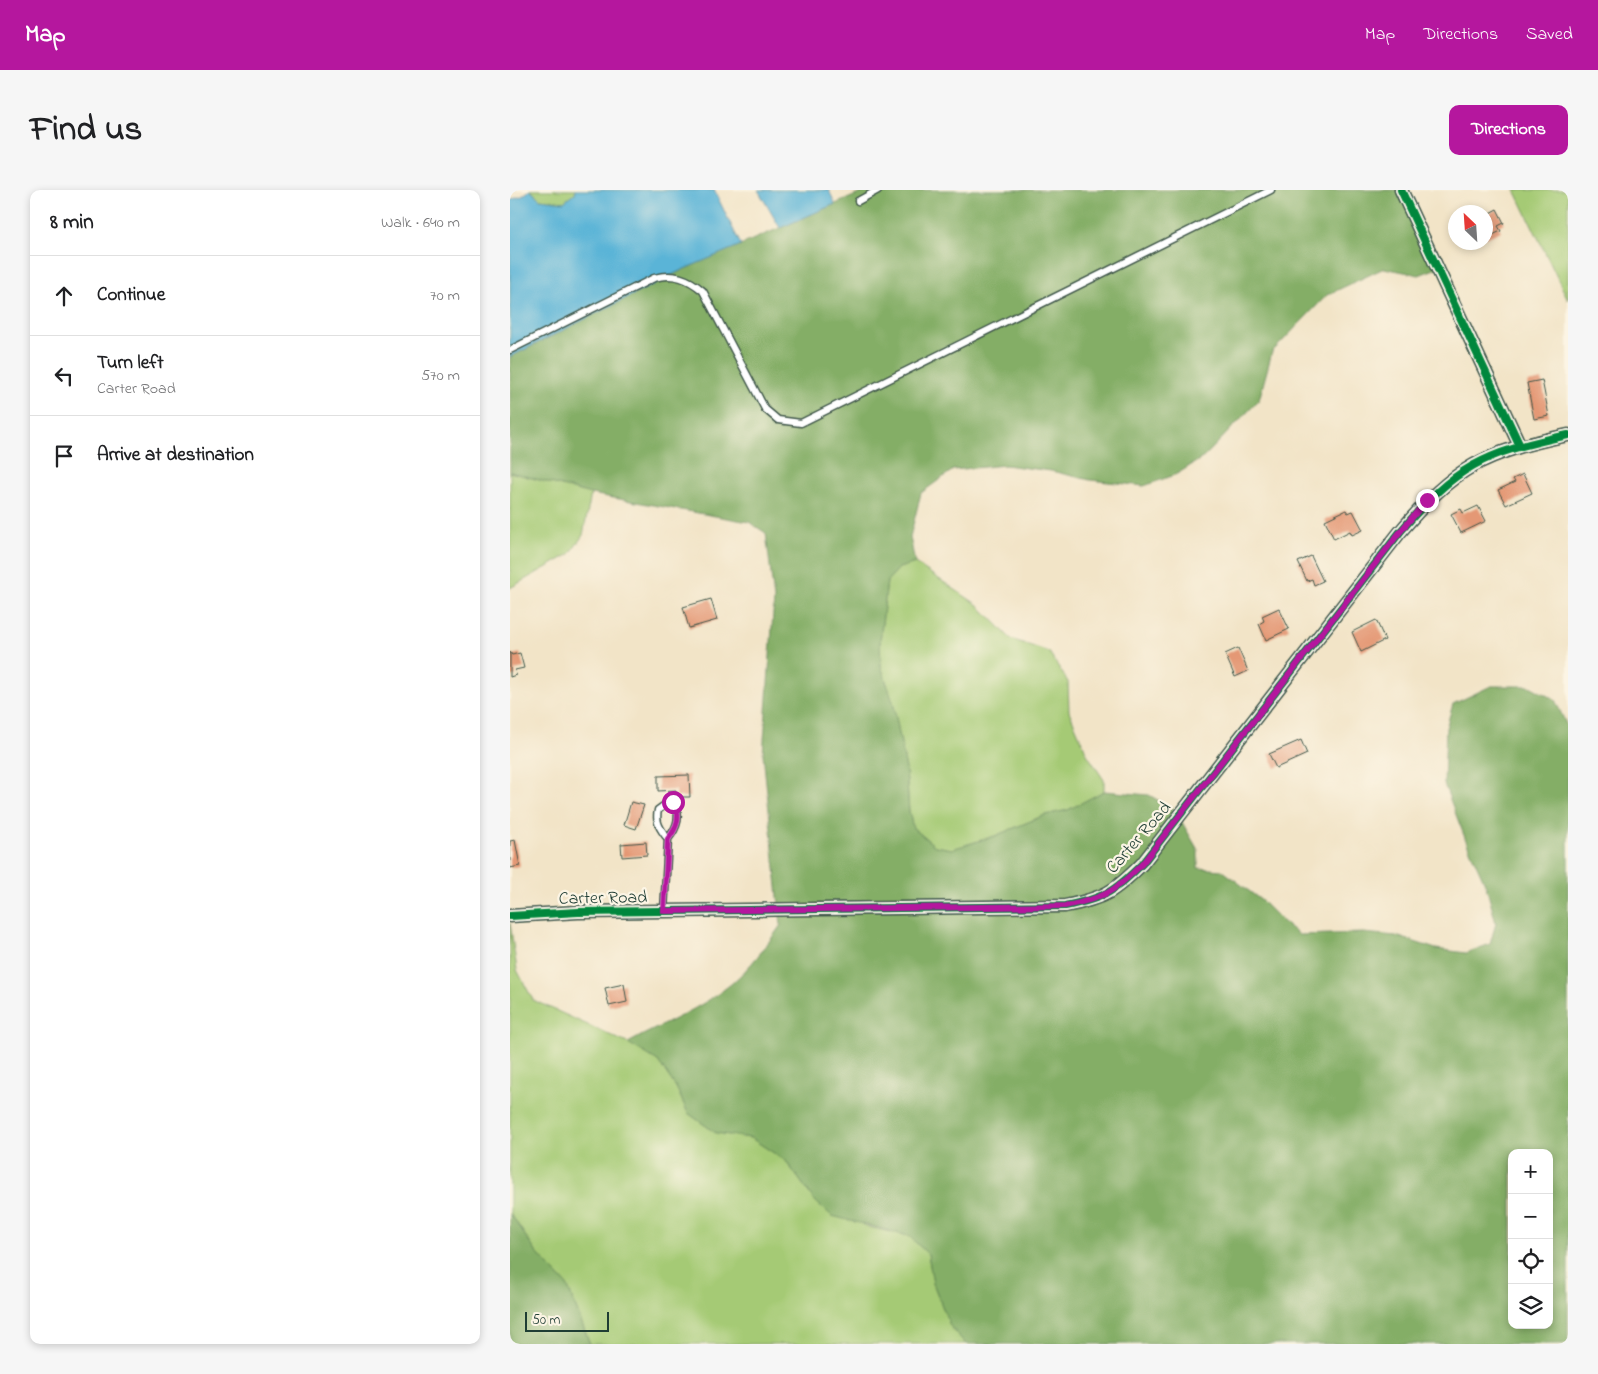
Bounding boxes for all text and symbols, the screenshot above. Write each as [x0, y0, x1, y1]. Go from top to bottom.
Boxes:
text: Map [25, 18, 66, 53]
text: Map [1365, 22, 1395, 48]
text: Directions [1423, 22, 1498, 48]
text: Saved [1526, 22, 1573, 48]
text: Find us [30, 105, 142, 156]
button: Directions [1449, 105, 1568, 155]
north arrow [1448, 205, 1493, 250]
text: 8 min [50, 208, 94, 238]
text: Walk · 640 m [381, 211, 460, 235]
icon: ahead [50, 282, 78, 310]
text: Continue [97, 282, 165, 309]
text: 70 m [430, 284, 460, 308]
text: Turn left [97, 350, 164, 377]
icon: left [50, 362, 78, 390]
text: 570 m [421, 364, 460, 388]
text: Carter Road [97, 377, 176, 401]
icon: arrive [50, 442, 78, 470]
text: Arrive at destination [97, 442, 254, 469]
route end [1416, 489, 1439, 512]
route start [662, 791, 685, 814]
street label: Carter Road [1101, 796, 1178, 880]
street label: Carter Road [559, 885, 648, 913]
map controls [1508, 1149, 1553, 1329]
button: + [1508, 1149, 1553, 1194]
button: − [1508, 1194, 1553, 1239]
button: locate [1508, 1239, 1553, 1284]
button: layers [1508, 1284, 1553, 1329]
scale bar [525, 1309, 609, 1332]
text: 50 m [532, 1310, 560, 1331]

